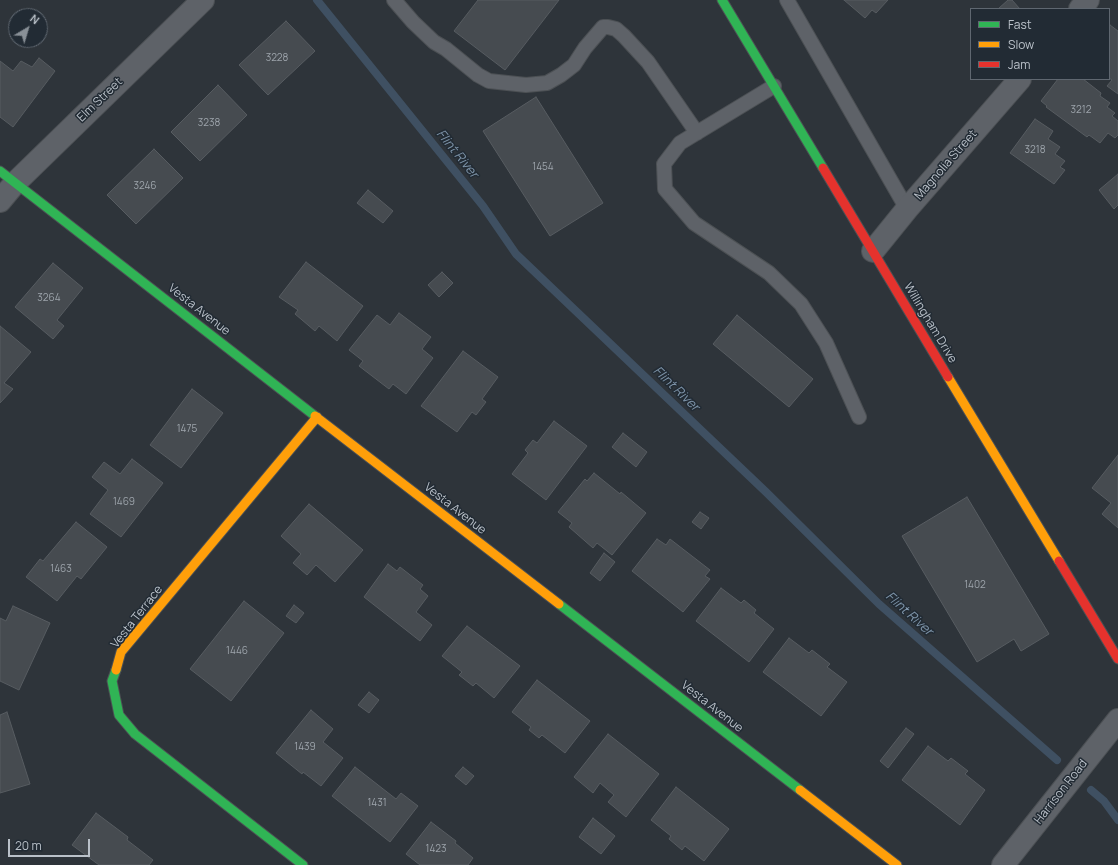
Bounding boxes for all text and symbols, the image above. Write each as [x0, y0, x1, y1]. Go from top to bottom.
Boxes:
north arrow [8, 8, 48, 48]
legend [970, 8, 1110, 80]
text: N [27, 11, 43, 27]
text: Fast [1008, 16, 1032, 33]
text: Slow [1008, 36, 1034, 53]
house number: 3228 [266, 52, 288, 64]
text: Jam [1008, 56, 1030, 73]
street label: Elm Street [74, 75, 126, 125]
house number: 3212 [1071, 104, 1091, 116]
house number: 3238 [198, 117, 220, 129]
water label: Flint River [433, 127, 481, 181]
street label: Magnolia Street [912, 127, 980, 203]
house number: 3218 [1025, 144, 1045, 156]
house number: 1454 [532, 161, 554, 173]
house number: 3246 [133, 180, 157, 192]
street label: Willingham Drive [900, 280, 960, 366]
street label: Vesta Avenue [165, 281, 233, 339]
house number: 3264 [37, 292, 61, 304]
water label: Flint River [650, 363, 702, 415]
house number: 1475 [177, 423, 197, 435]
street label: Vesta Avenue [421, 480, 489, 538]
house number: 1469 [113, 496, 135, 508]
house number: 1463 [50, 563, 72, 575]
house number: 1402 [964, 579, 986, 591]
street label: Vesta Terrace [108, 583, 166, 651]
water label: Flint River [882, 589, 936, 639]
house number: 1446 [226, 645, 248, 657]
street label: Vesta Avenue [678, 678, 746, 736]
house number: 1439 [294, 741, 316, 753]
street label: Harrison Road [1031, 757, 1091, 827]
house number: 1431 [367, 797, 387, 809]
scale bar [10, 831, 92, 857]
text: 20 m [15, 837, 42, 854]
house number: 1423 [425, 843, 447, 855]

